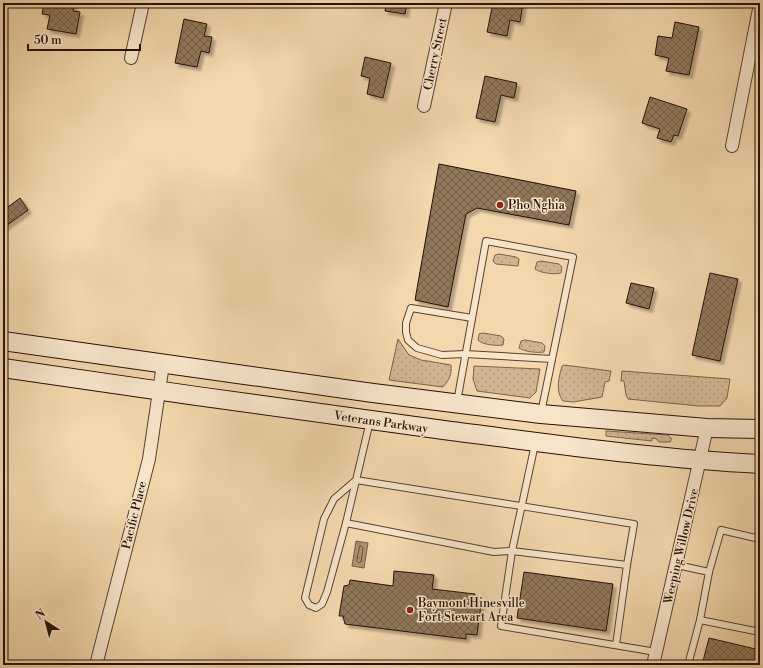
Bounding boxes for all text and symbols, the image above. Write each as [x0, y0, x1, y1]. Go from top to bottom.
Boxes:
street label: Cherry Street [421, 16, 451, 92]
scale bar [28, 26, 140, 52]
text: 50 m [34, 33, 62, 48]
place label: Pho Nghia [508, 198, 566, 213]
marker: Pho Nghia [495, 200, 505, 210]
street label: Veterans Parkway [332, 408, 429, 437]
street label: Pacific Place [119, 480, 150, 551]
street label: Weeping Willow Drive [661, 487, 702, 606]
place label: Baymont Hinesville Fort Stewart Area [417, 596, 525, 625]
north arrow [26, 602, 66, 642]
marker: Baymont Hinesville Fort Stewart Area [405, 605, 415, 615]
text: N [33, 606, 49, 623]

